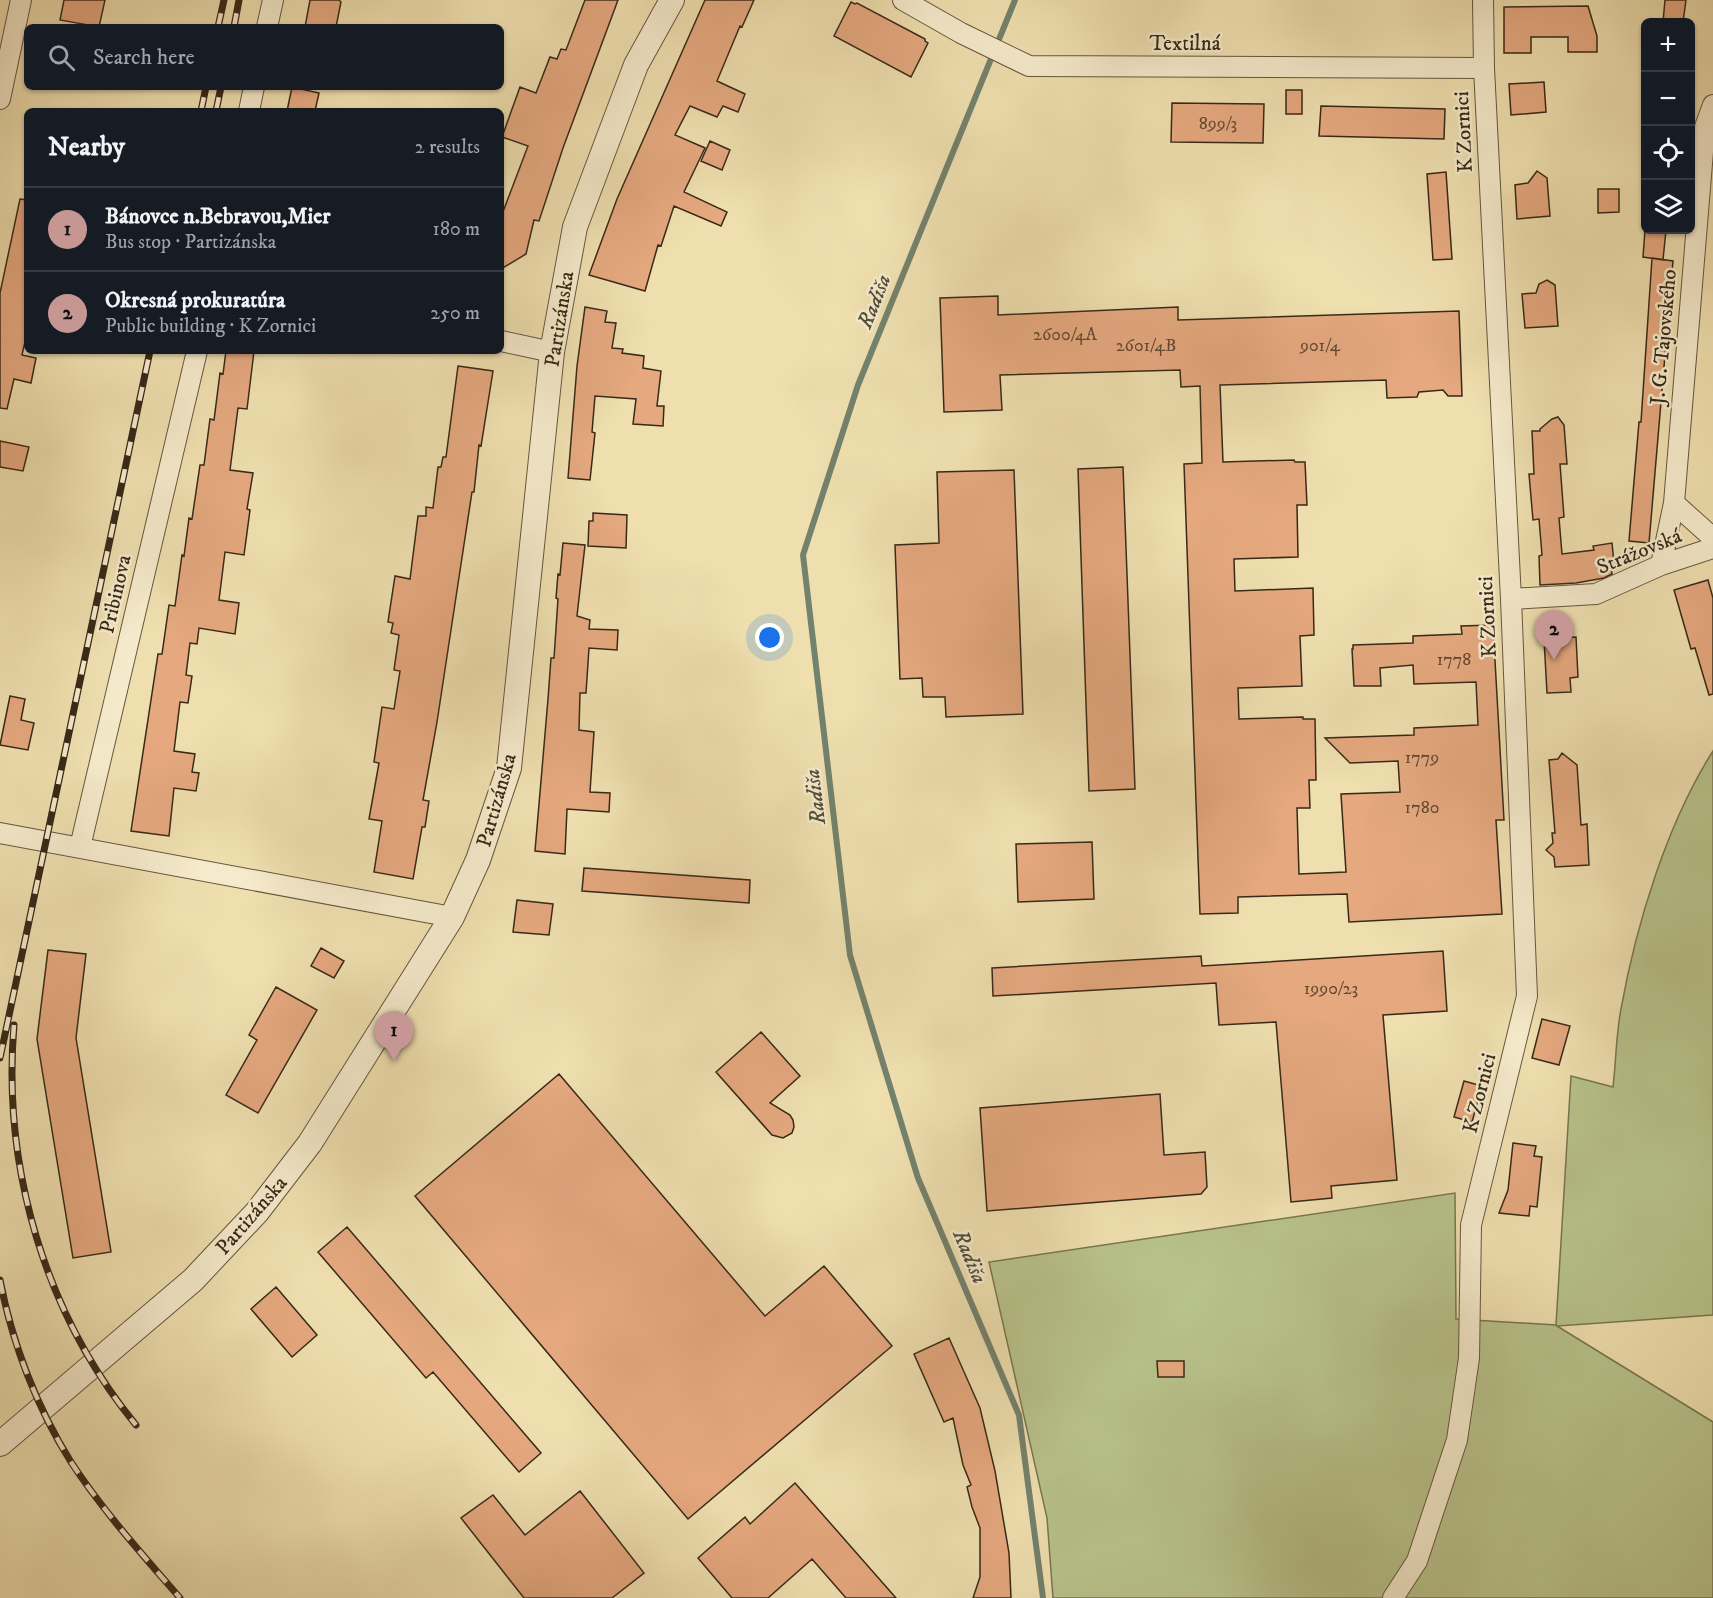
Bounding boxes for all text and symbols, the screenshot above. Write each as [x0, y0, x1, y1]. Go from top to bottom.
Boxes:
map controls [1641, 18, 1695, 234]
button: + [1641, 18, 1695, 72]
search box [24, 24, 504, 90]
street label: Textilná [1149, 31, 1221, 57]
icon: search [45, 41, 78, 74]
text: Search here [93, 44, 195, 71]
button: − [1641, 72, 1695, 126]
street label: K Zornici [1449, 91, 1479, 173]
house number: 899/3 [1199, 113, 1237, 135]
button: locate [1641, 126, 1695, 180]
text: Nearby [48, 131, 125, 164]
text: 2 results [415, 135, 480, 160]
button: layers [1641, 180, 1695, 234]
text: Bánovce n.Bebravou,Mier [105, 203, 331, 230]
text: 1 [64, 217, 71, 242]
text: 180 m [433, 217, 480, 242]
text: Bus stop · Partizánska [105, 230, 276, 255]
street label: J. G. Tajovského [1645, 268, 1683, 408]
street label: Partizánska [540, 269, 580, 369]
water label: Radiša [851, 271, 897, 334]
text: Okresná prokuratúra [105, 287, 285, 314]
text: 2 [63, 301, 72, 326]
text: 250 m [430, 301, 480, 326]
text: Public building · K Zornici [105, 314, 316, 339]
house number: 2600/4A [1033, 324, 1097, 346]
house number: 2601/4B [1116, 335, 1176, 357]
house number: 901/4 [1299, 335, 1341, 357]
street label: Strážovská [1593, 523, 1686, 581]
street label: Pribinova [94, 552, 138, 636]
street label: K Zornici [1473, 576, 1503, 658]
pin: 2 [1534, 610, 1574, 660]
your location [755, 623, 784, 652]
house number: 1778 [1437, 649, 1471, 671]
house number: 1779 [1405, 747, 1439, 769]
street label: Partizánska [471, 750, 523, 850]
water label: Radiša [799, 767, 832, 827]
house number: 1780 [1405, 797, 1439, 819]
house number: 1990/23 [1304, 978, 1358, 1000]
pin: 1 [374, 1012, 414, 1061]
street label: K Zornici [1457, 1051, 1502, 1136]
street label: Partizánska [210, 1171, 293, 1261]
water label: Radiša [946, 1225, 993, 1288]

